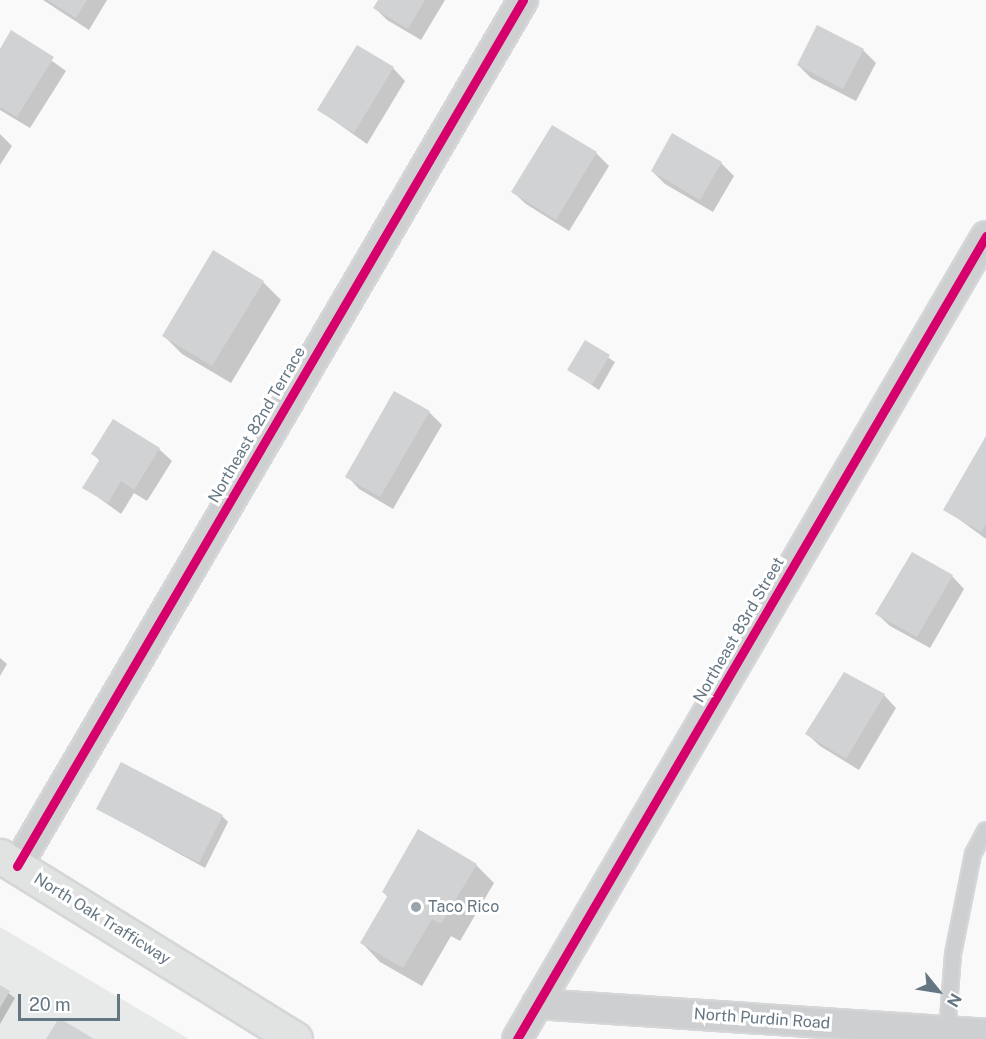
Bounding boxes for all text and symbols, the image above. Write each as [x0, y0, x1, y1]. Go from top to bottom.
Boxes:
street label: Northeast 82nd Terrace [204, 344, 310, 506]
street label: Northeast 83rd Street [689, 554, 789, 706]
street label: North Oak Trafficway [30, 869, 174, 969]
place label: Taco Rico [428, 897, 499, 917]
marker: Taco Rico [409, 900, 423, 914]
north arrow [908, 961, 968, 1021]
scale bar [21, 982, 123, 1020]
text: N [943, 990, 965, 1010]
text: 20 m [29, 994, 71, 1015]
street label: North Purdin Road [693, 1005, 831, 1033]

